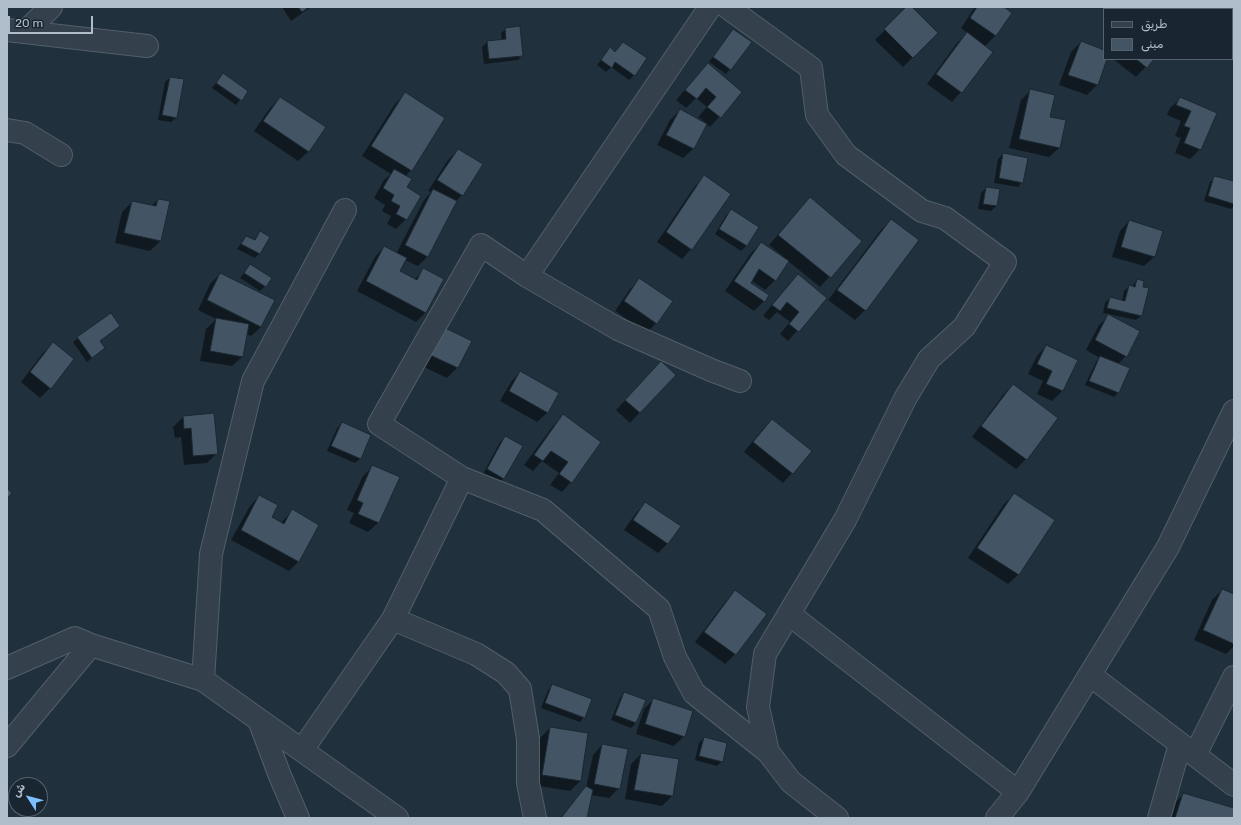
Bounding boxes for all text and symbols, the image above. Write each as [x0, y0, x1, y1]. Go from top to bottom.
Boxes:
scale bar [10, 8, 95, 34]
legend [1103, 8, 1233, 60]
text: 20 m [15, 16, 43, 30]
text: طريق [1141, 17, 1167, 31]
text: مبنى [1141, 37, 1163, 51]
north arrow [8, 777, 48, 817]
text: ش [9, 781, 28, 800]

